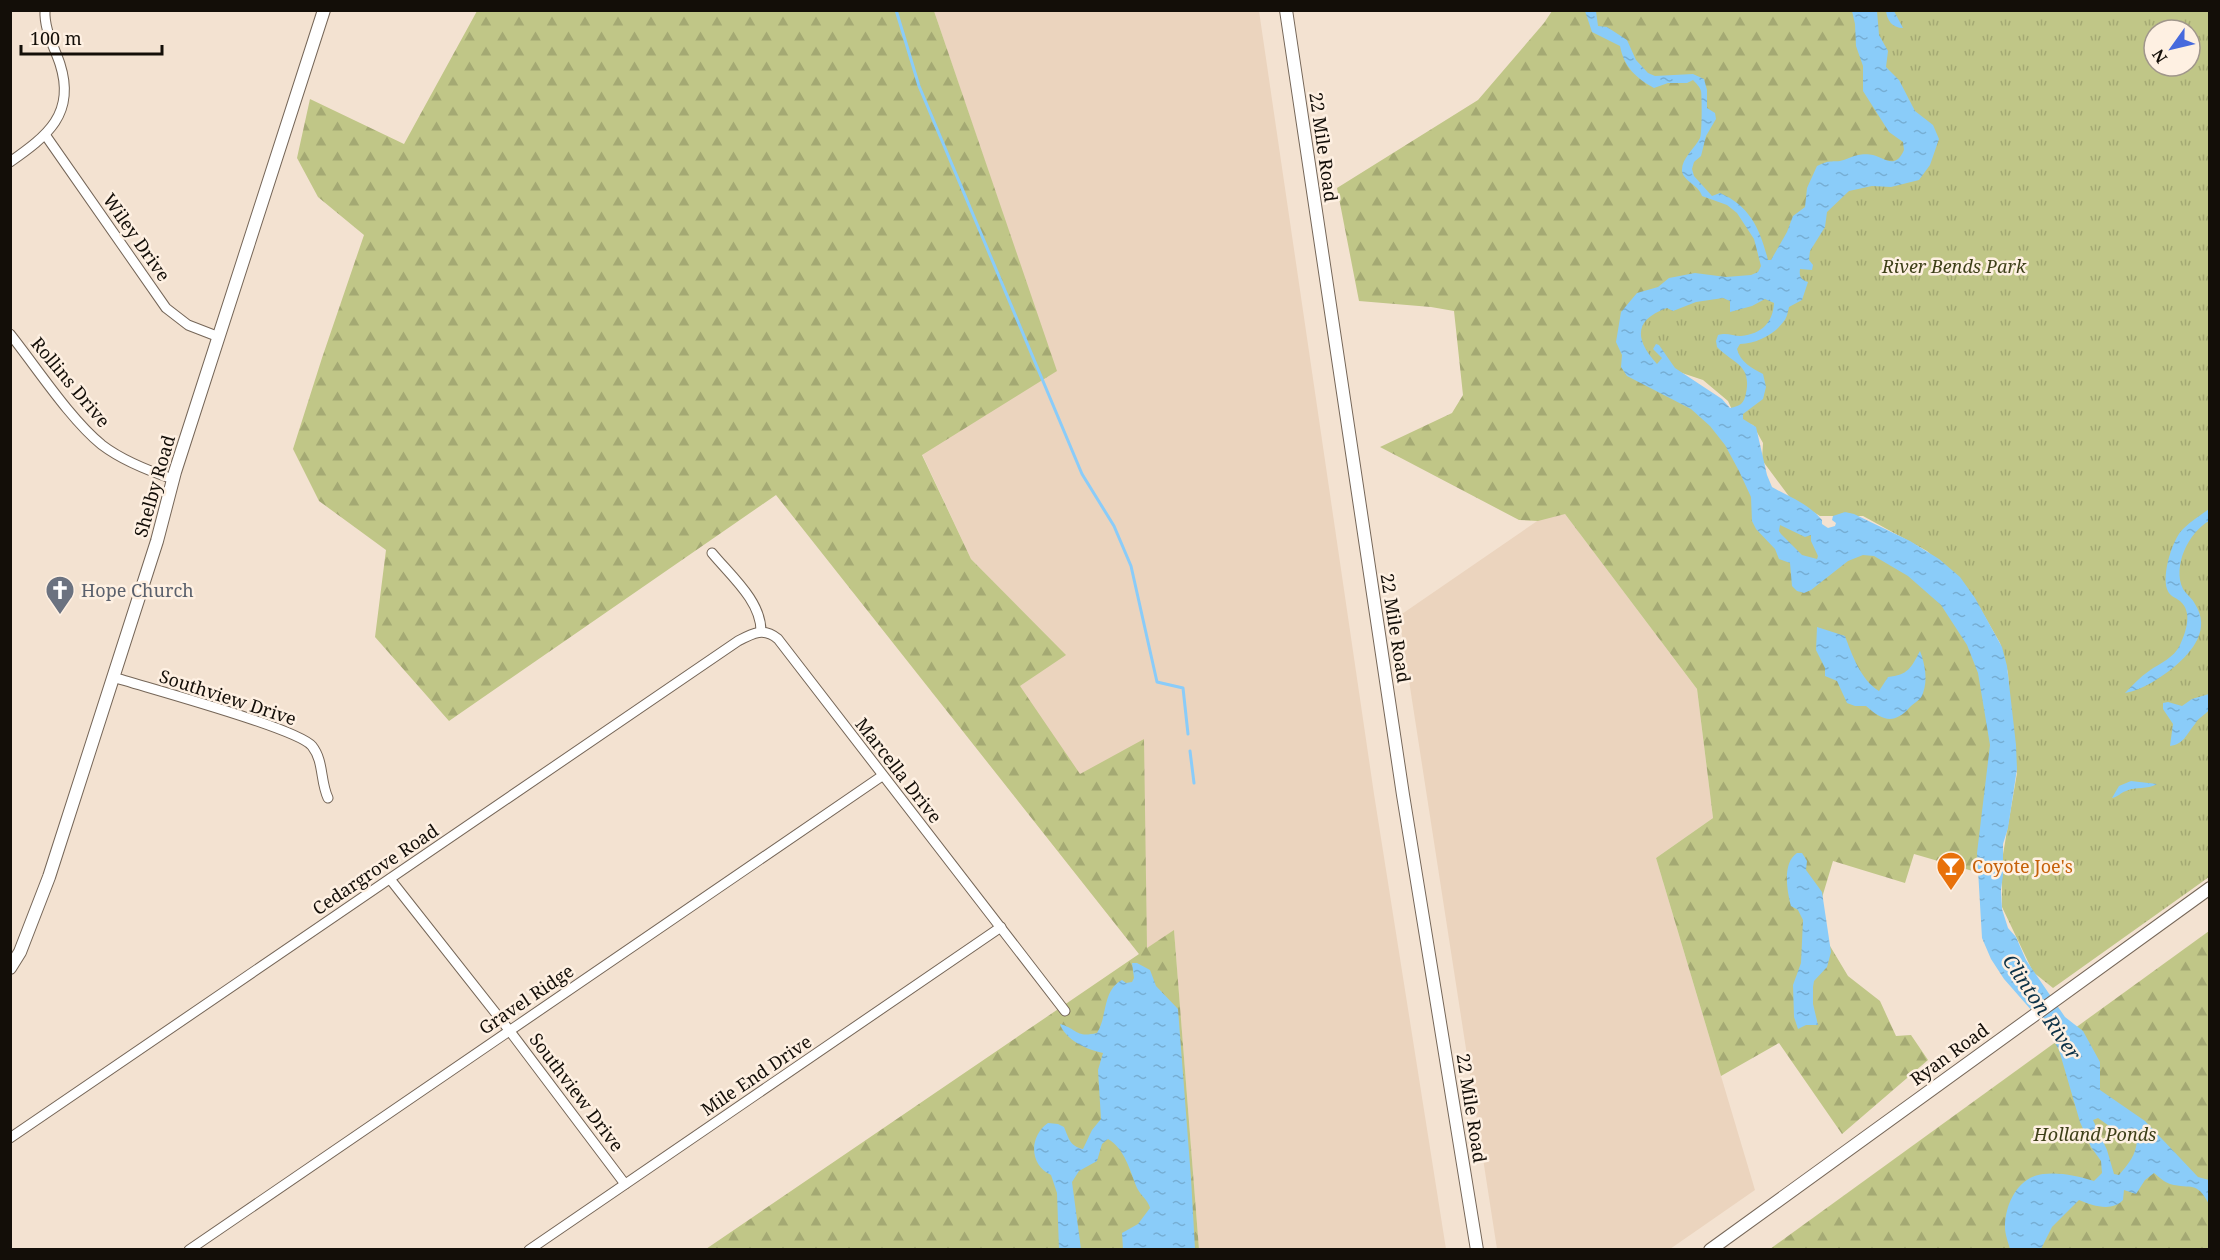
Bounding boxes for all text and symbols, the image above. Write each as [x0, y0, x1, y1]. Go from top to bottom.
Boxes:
scale bar [21, 18, 162, 56]
north arrow [2142, 18, 2202, 78]
text: 100 m [30, 26, 82, 50]
text: N [2147, 45, 2172, 68]
street label: 22 Mile Road [1304, 91, 1344, 203]
street label: Wiley Drive [98, 188, 176, 286]
park label: River Bends Park [1881, 254, 2027, 278]
street label: Rollins Drive [26, 332, 116, 432]
street label: Shelby Road [128, 432, 180, 540]
street label: 22 Mile Road [1375, 571, 1417, 685]
church icon: Hope Church [44, 574, 76, 616]
place label: Hope Church [81, 578, 194, 602]
street label: Southview Drive [156, 664, 300, 730]
street label: Marcella Drive [850, 712, 948, 828]
street label: Cedargrove Road [307, 818, 443, 920]
bar icon: Coyote Joe's [1935, 850, 1967, 892]
place label: Coyote Joe's [1972, 854, 2073, 878]
water label: Clinton River [1997, 949, 2088, 1066]
street label: Gravel Ridge [474, 958, 578, 1040]
street label: Ryan Road [1905, 1017, 1993, 1091]
street label: Southview Drive [524, 1028, 630, 1156]
street label: Mile End Drive [696, 1029, 816, 1121]
street label: 22 Mile Road [1451, 1051, 1493, 1165]
park label: Holland Ponds [2033, 1122, 2156, 1146]

